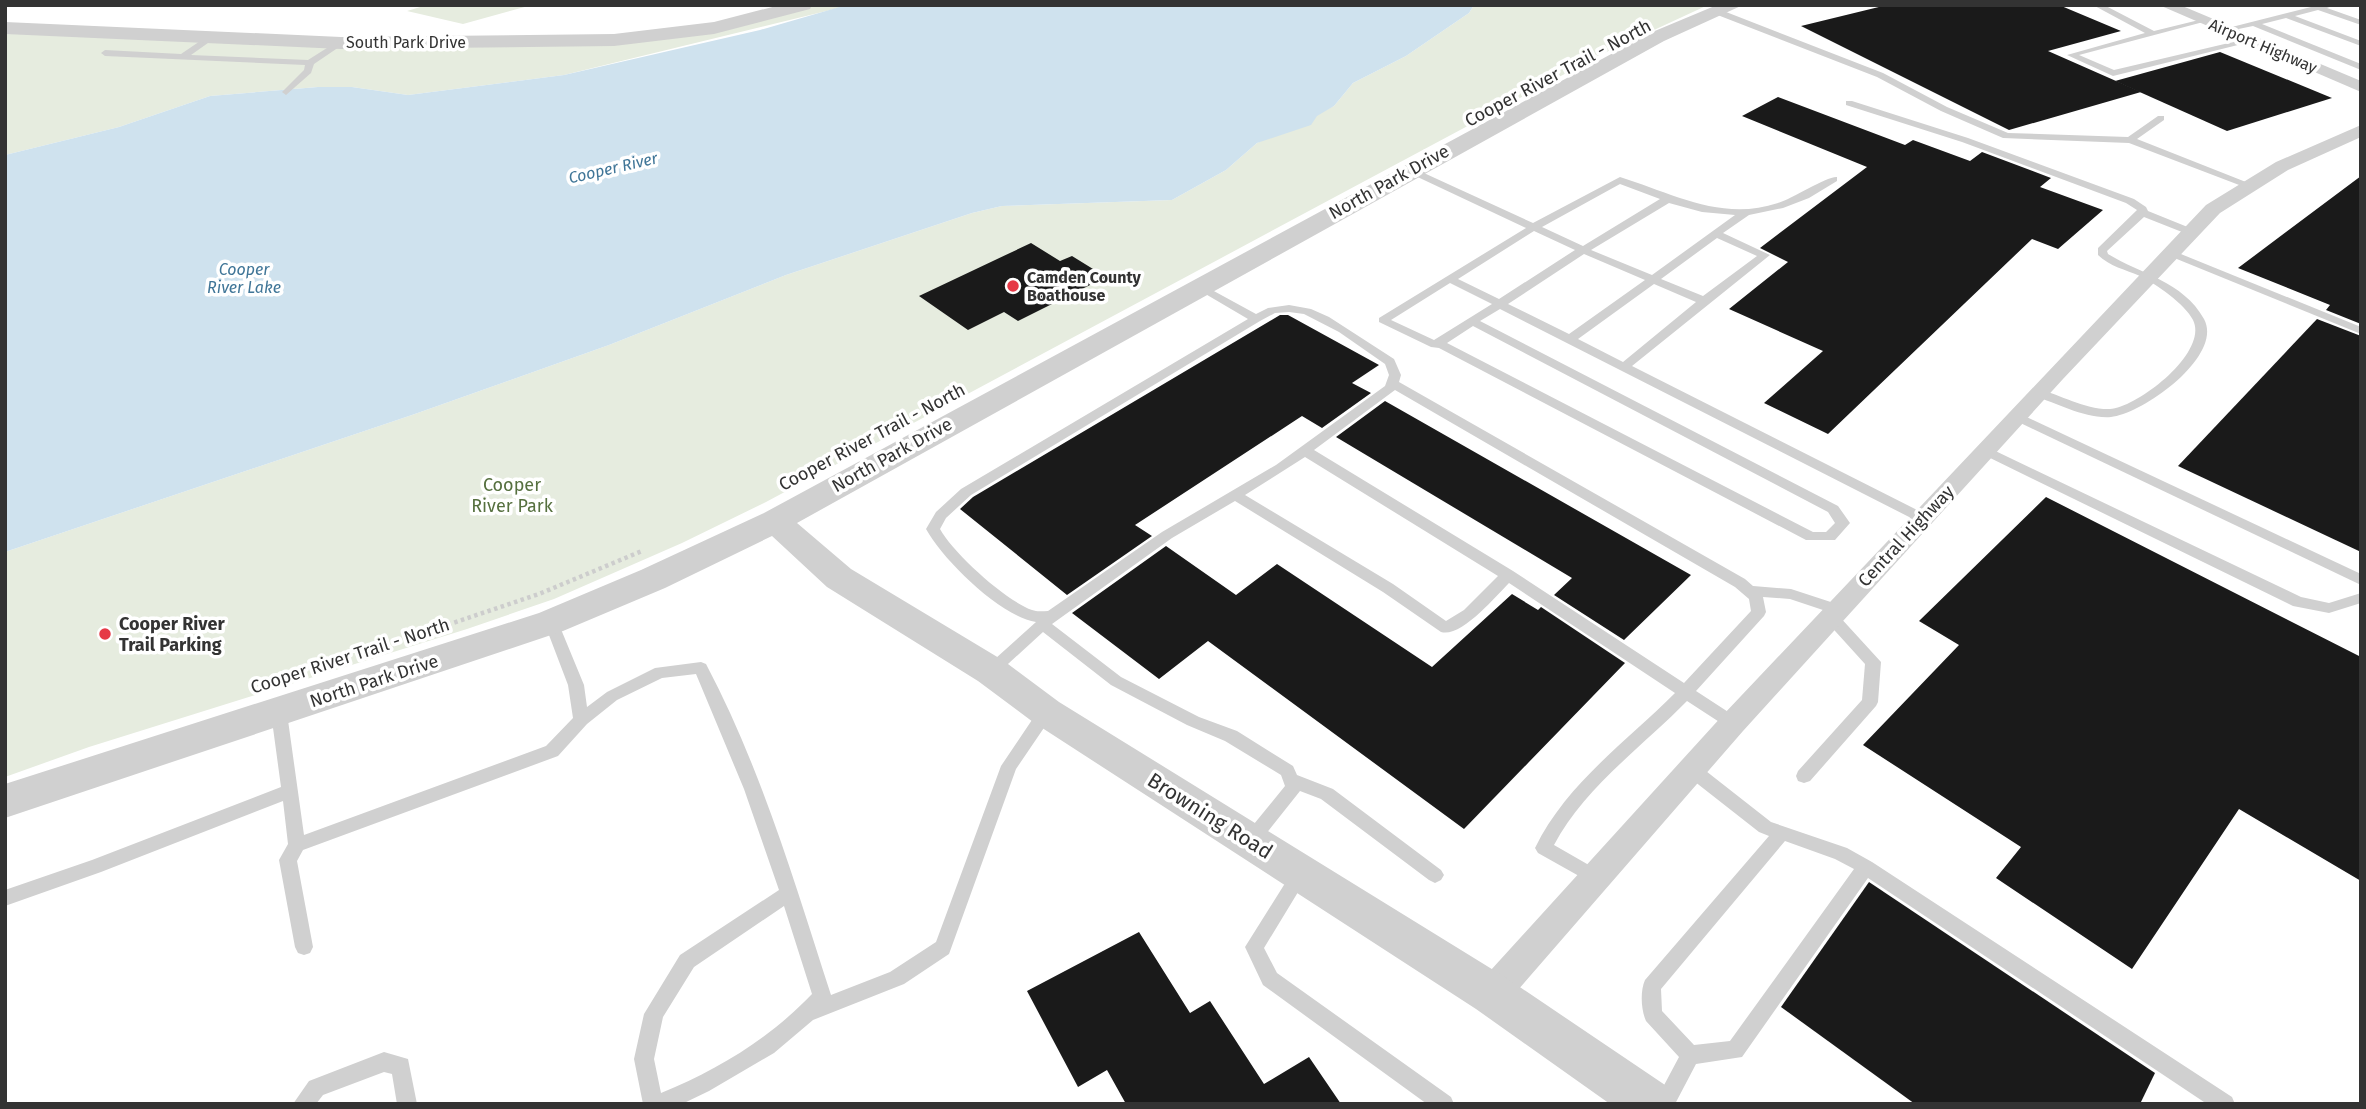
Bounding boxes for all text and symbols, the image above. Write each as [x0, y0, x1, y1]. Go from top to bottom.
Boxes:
street label: Cooper River Trail - North [1461, 14, 1655, 132]
street label: Airport Highway [2206, 15, 2320, 77]
street label: South Park Drive [346, 33, 466, 52]
street label: North Park Drive [1325, 140, 1453, 224]
water label: Cooper River [567, 148, 660, 187]
water label: Cooper River Lake [207, 260, 281, 297]
place label: Camden County Boathouse [1027, 268, 1141, 305]
marker: Camden County Boathouse [1005, 278, 1021, 294]
street label: Cooper River Trail - North [775, 378, 969, 496]
street label: North Park Drive [828, 413, 956, 497]
park label: Cooper River Park [471, 474, 554, 517]
street label: Central Highway [1853, 481, 1959, 591]
place label: Cooper River Trail Parking [119, 613, 225, 656]
street label: Cooper River Trail - North [248, 613, 452, 699]
marker: Cooper River Trail Parking [97, 626, 113, 642]
street label: North Park Drive [307, 650, 441, 712]
street label: Browning Road [1142, 767, 1278, 865]

